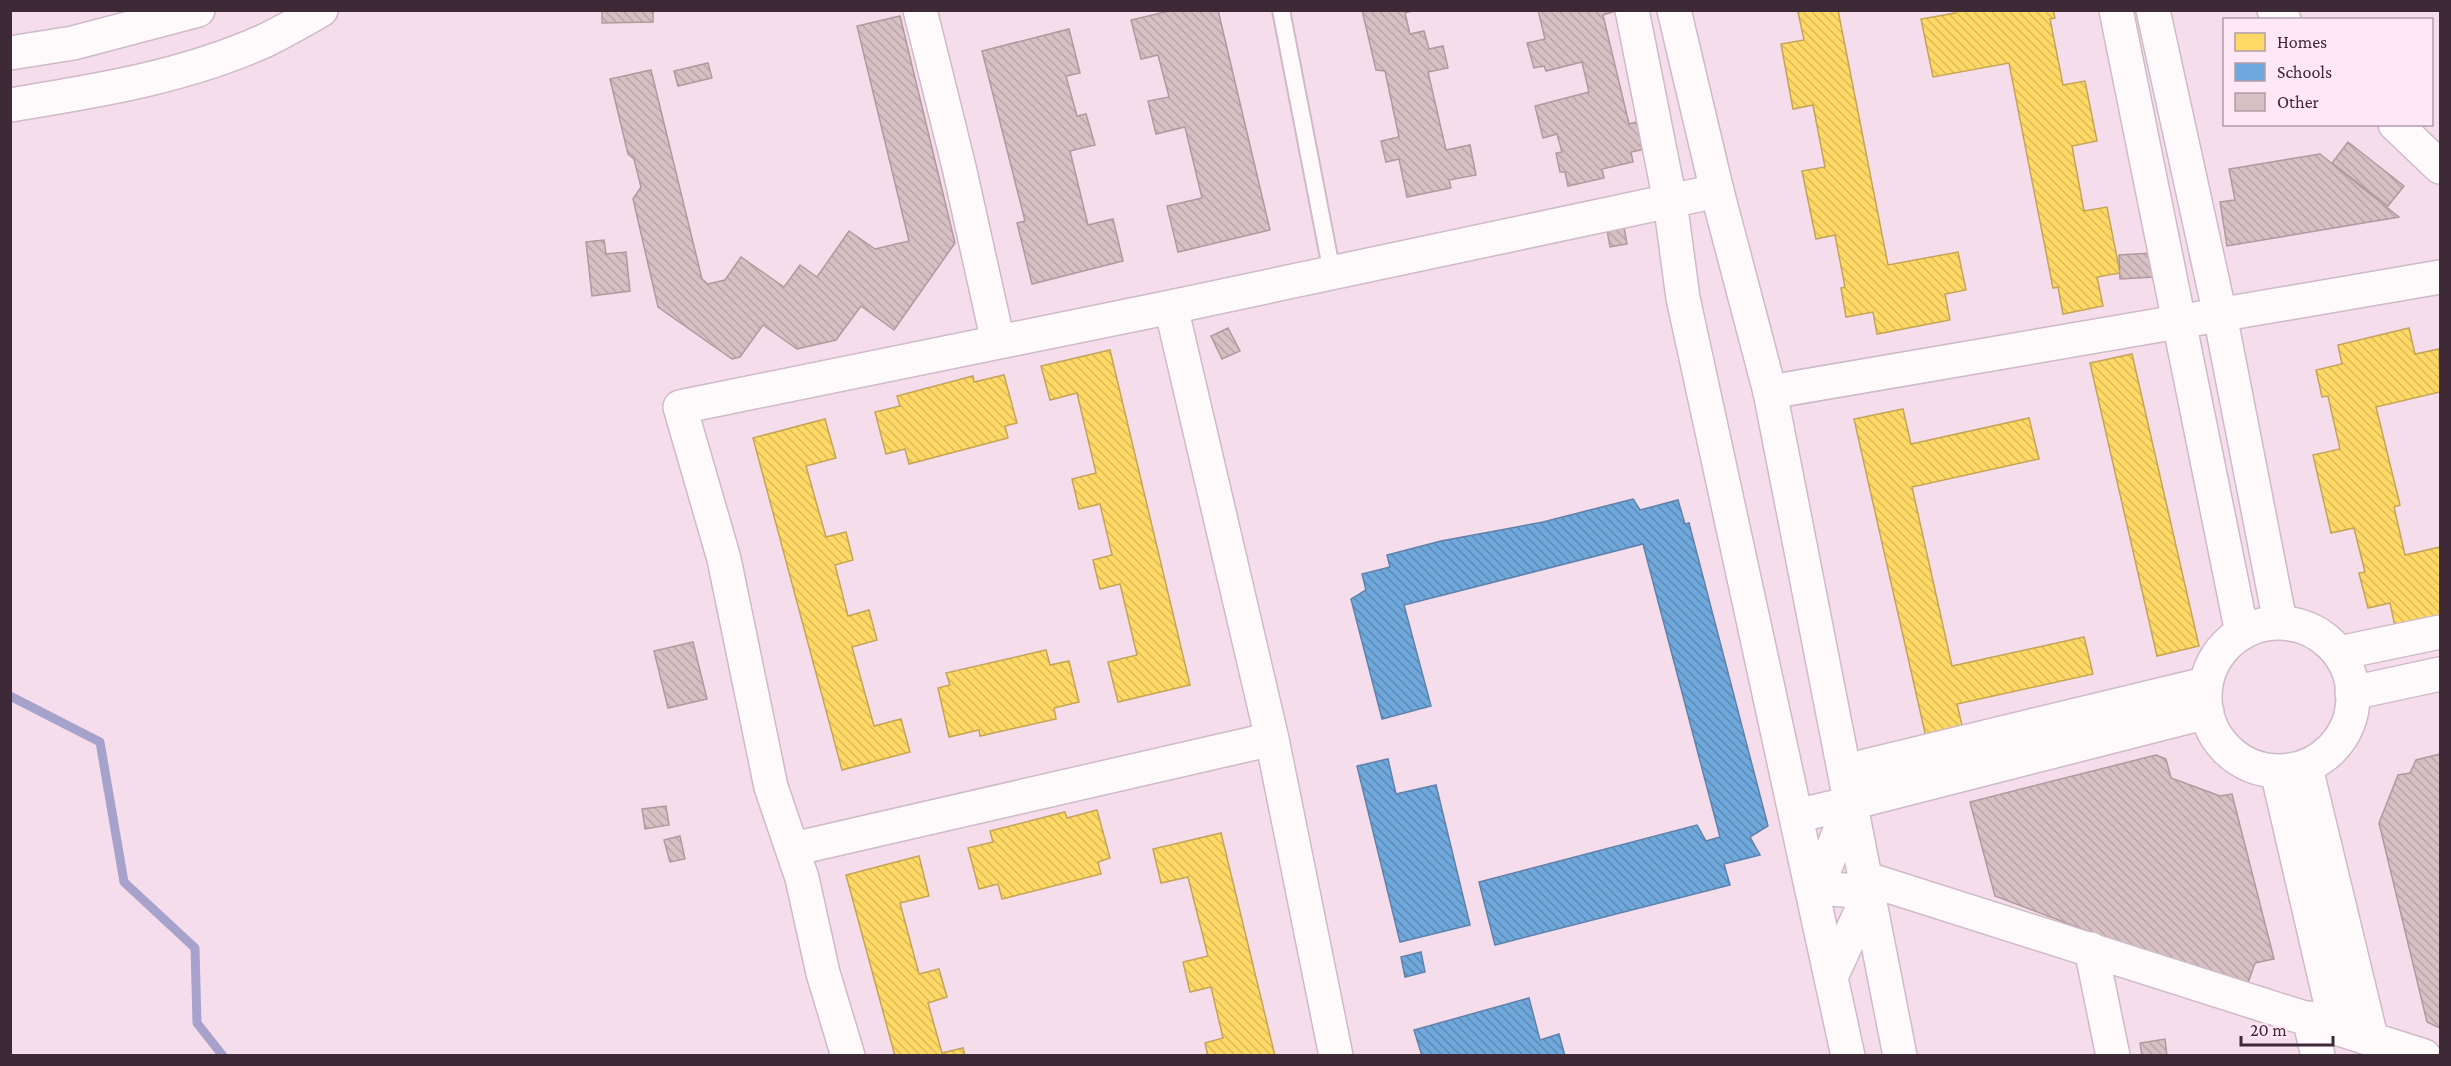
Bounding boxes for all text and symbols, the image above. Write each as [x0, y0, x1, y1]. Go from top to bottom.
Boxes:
legend [2223, 18, 2433, 126]
text: Homes [2277, 32, 2327, 52]
text: Schools [2277, 62, 2332, 82]
text: Other [2277, 92, 2320, 112]
scale bar [2241, 1009, 2332, 1047]
text: 20 m [2250, 1020, 2287, 1040]

